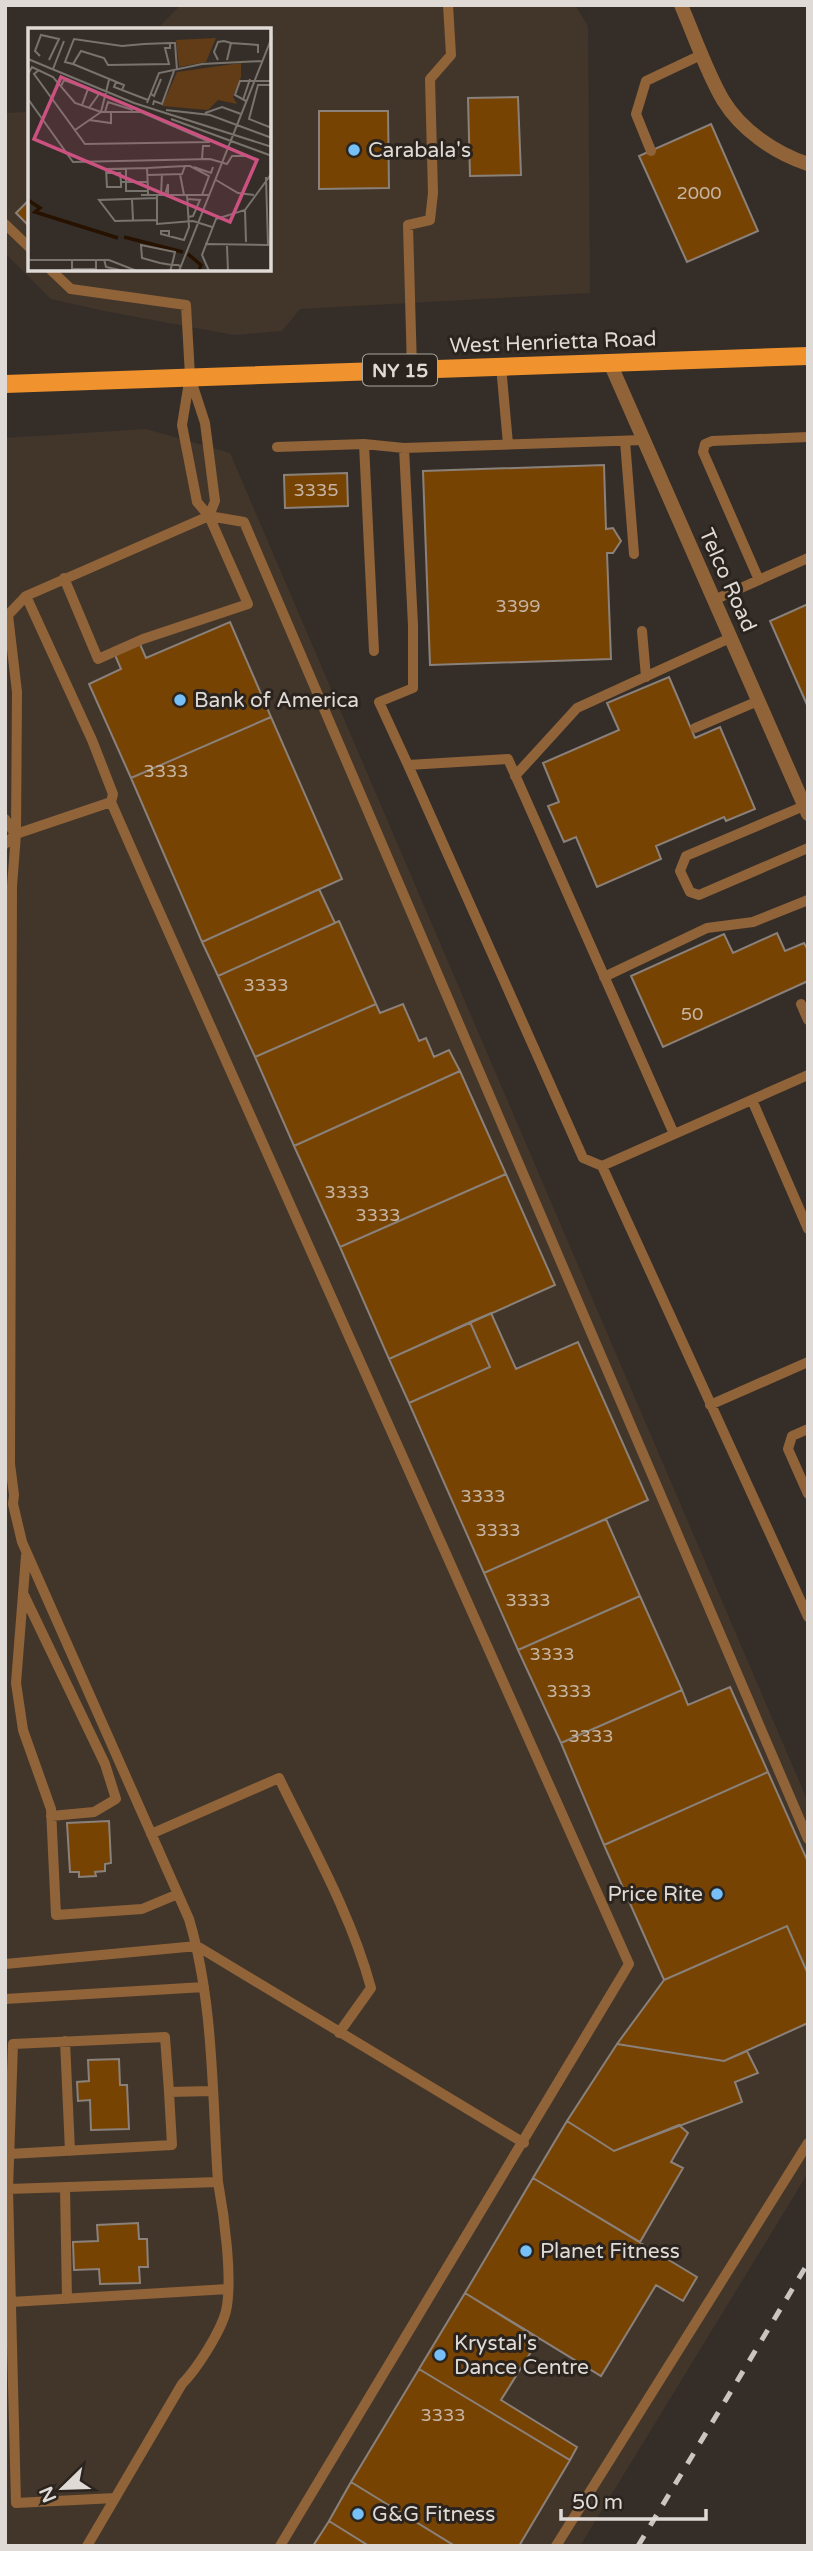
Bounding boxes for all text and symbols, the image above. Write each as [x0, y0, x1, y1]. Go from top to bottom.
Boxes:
inset map [28, 28, 271, 271]
place label: Carabala's [368, 138, 471, 163]
marker: Carabala's [346, 142, 362, 158]
house number: 2000 [676, 182, 722, 204]
street label: West Henrietta Road [449, 326, 657, 359]
road number: NY 15 [363, 354, 437, 386]
house number: 3335 [293, 479, 339, 501]
street label: Telco Road [694, 525, 761, 636]
house number: 3399 [495, 595, 541, 617]
place label: Bank of America [194, 688, 359, 713]
marker: Bank of America [172, 692, 188, 708]
house number: 3333 [143, 760, 189, 782]
house number: 3333 [243, 974, 289, 996]
house number: 50 [681, 1003, 703, 1025]
house number: 3333 [324, 1181, 370, 1203]
house number: 3333 [355, 1204, 401, 1226]
house number: 3333 [460, 1485, 506, 1507]
house number: 3333 [475, 1519, 521, 1541]
house number: 3333 [505, 1589, 551, 1611]
house number: 3333 [529, 1643, 575, 1665]
house number: 3333 [546, 1680, 592, 1702]
house number: 3333 [568, 1725, 614, 1747]
place label: Price Rite [607, 1882, 703, 1907]
marker: Price Rite [709, 1886, 725, 1902]
place label: Planet Fitness [540, 2239, 680, 2264]
marker: Planet Fitness [518, 2243, 534, 2259]
place label: Krystal's Dance Centre [454, 2331, 589, 2380]
marker: Krystal's Dance Centre [432, 2347, 448, 2363]
house number: 3333 [420, 2404, 466, 2426]
north arrow [28, 2453, 98, 2523]
scale bar [561, 2478, 706, 2522]
text: N [35, 2483, 61, 2506]
text: 50 m [572, 2490, 623, 2515]
place label: G&G Fitness [372, 2502, 495, 2527]
marker: G&G Fitness [350, 2506, 366, 2522]

